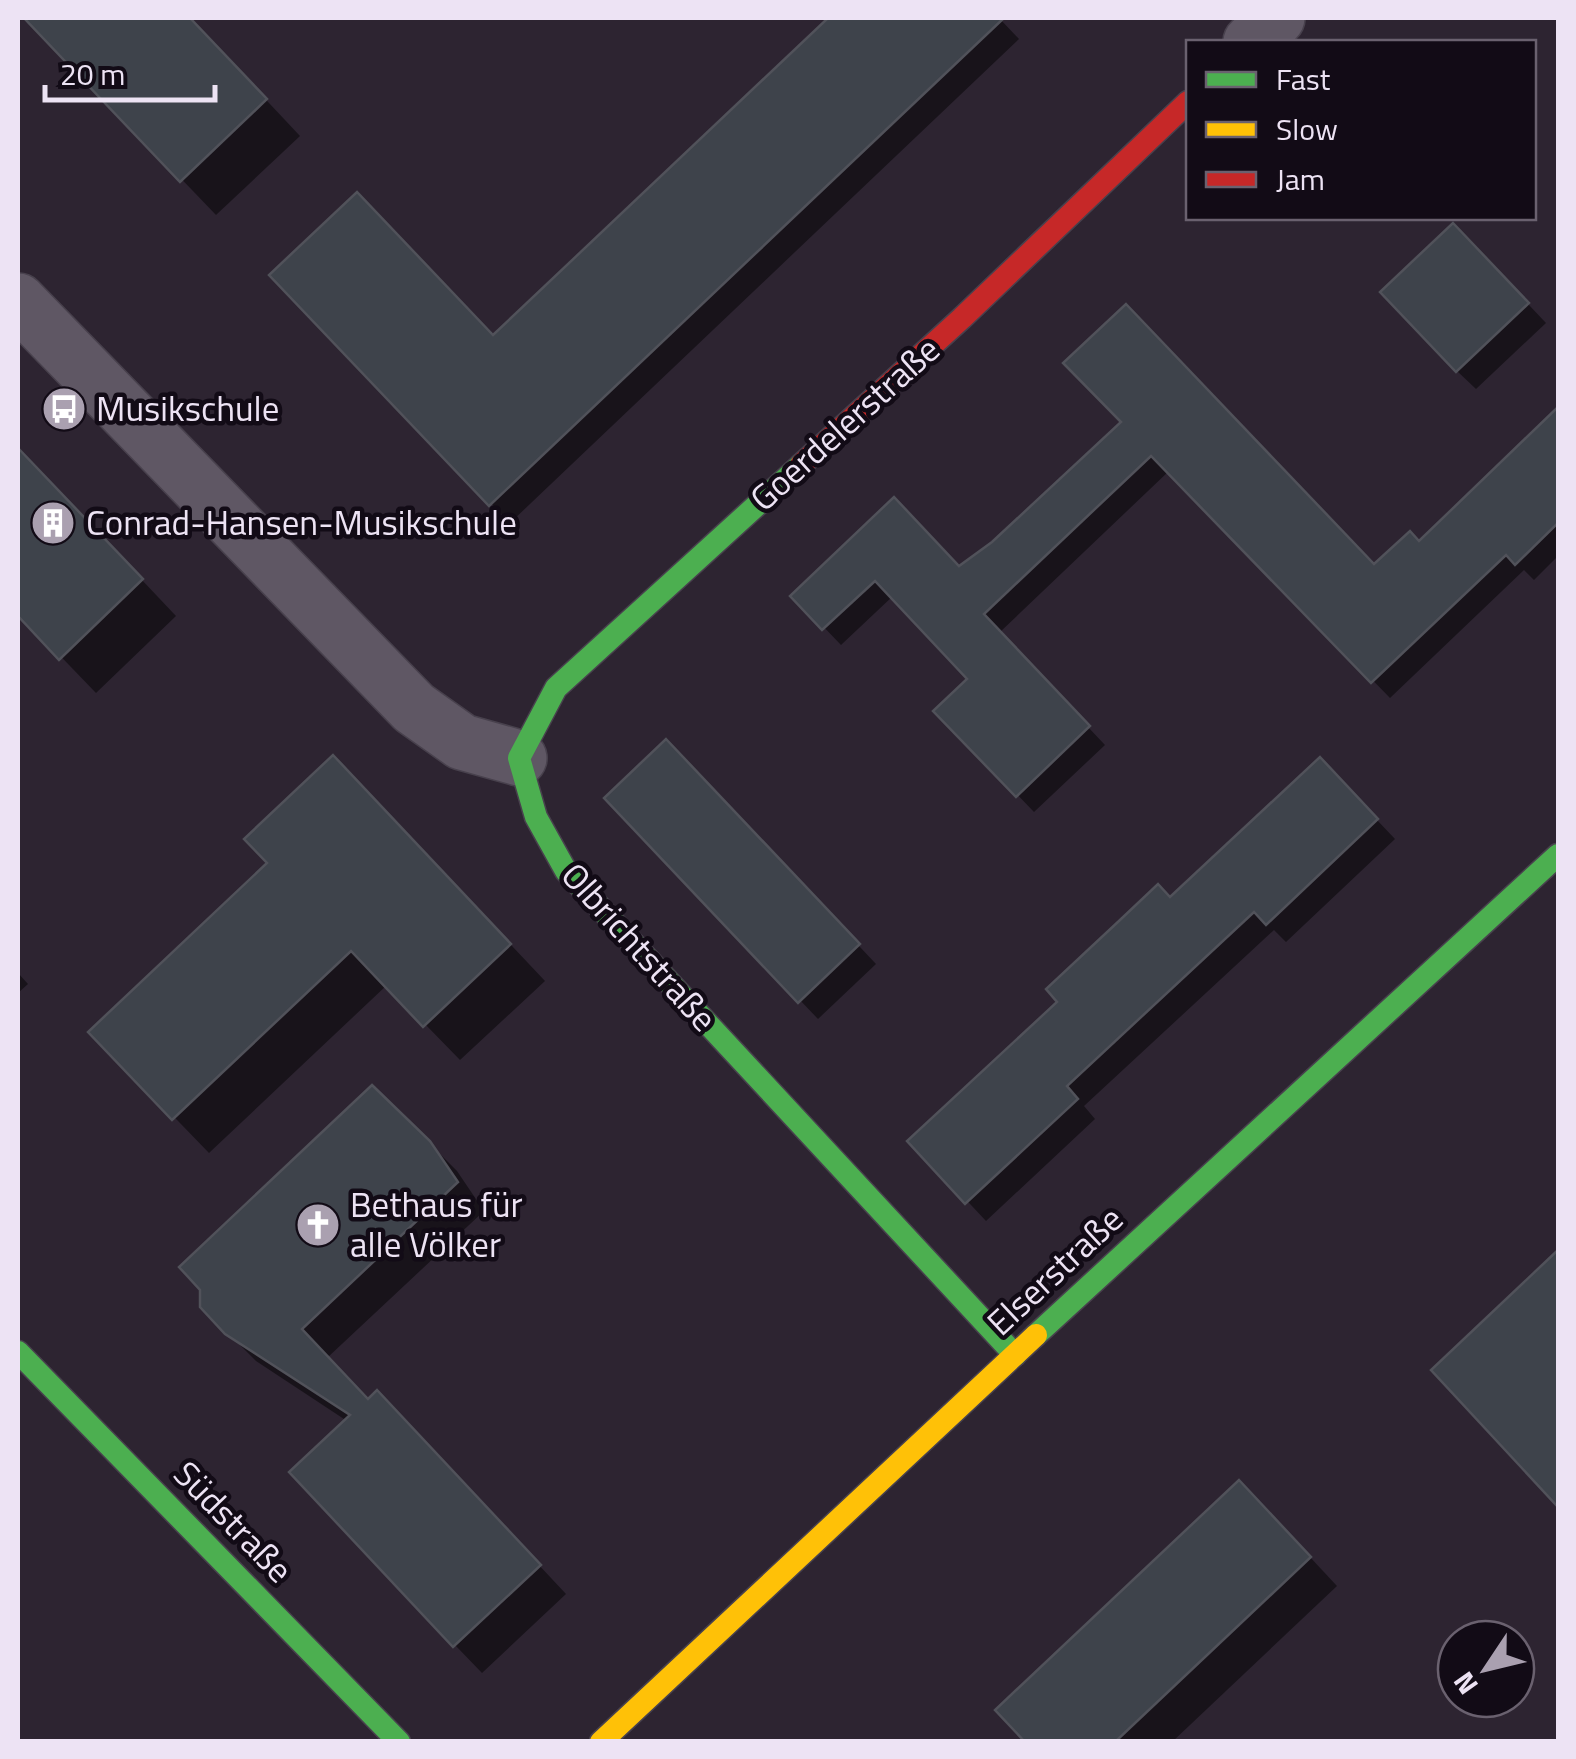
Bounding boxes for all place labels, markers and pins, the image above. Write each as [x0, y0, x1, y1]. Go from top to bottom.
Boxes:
place label: Musikschule [96, 381, 279, 435]
bus stop icon: Musikschule [41, 386, 87, 432]
place label: Conrad-Hansen-Musikschule [86, 495, 517, 549]
building icon: Conrad-Hansen-Musikschule [30, 500, 76, 546]
place label: Bethaus für alle Völker [350, 1177, 523, 1271]
church icon: Bethaus für alle Völker [295, 1202, 341, 1248]

